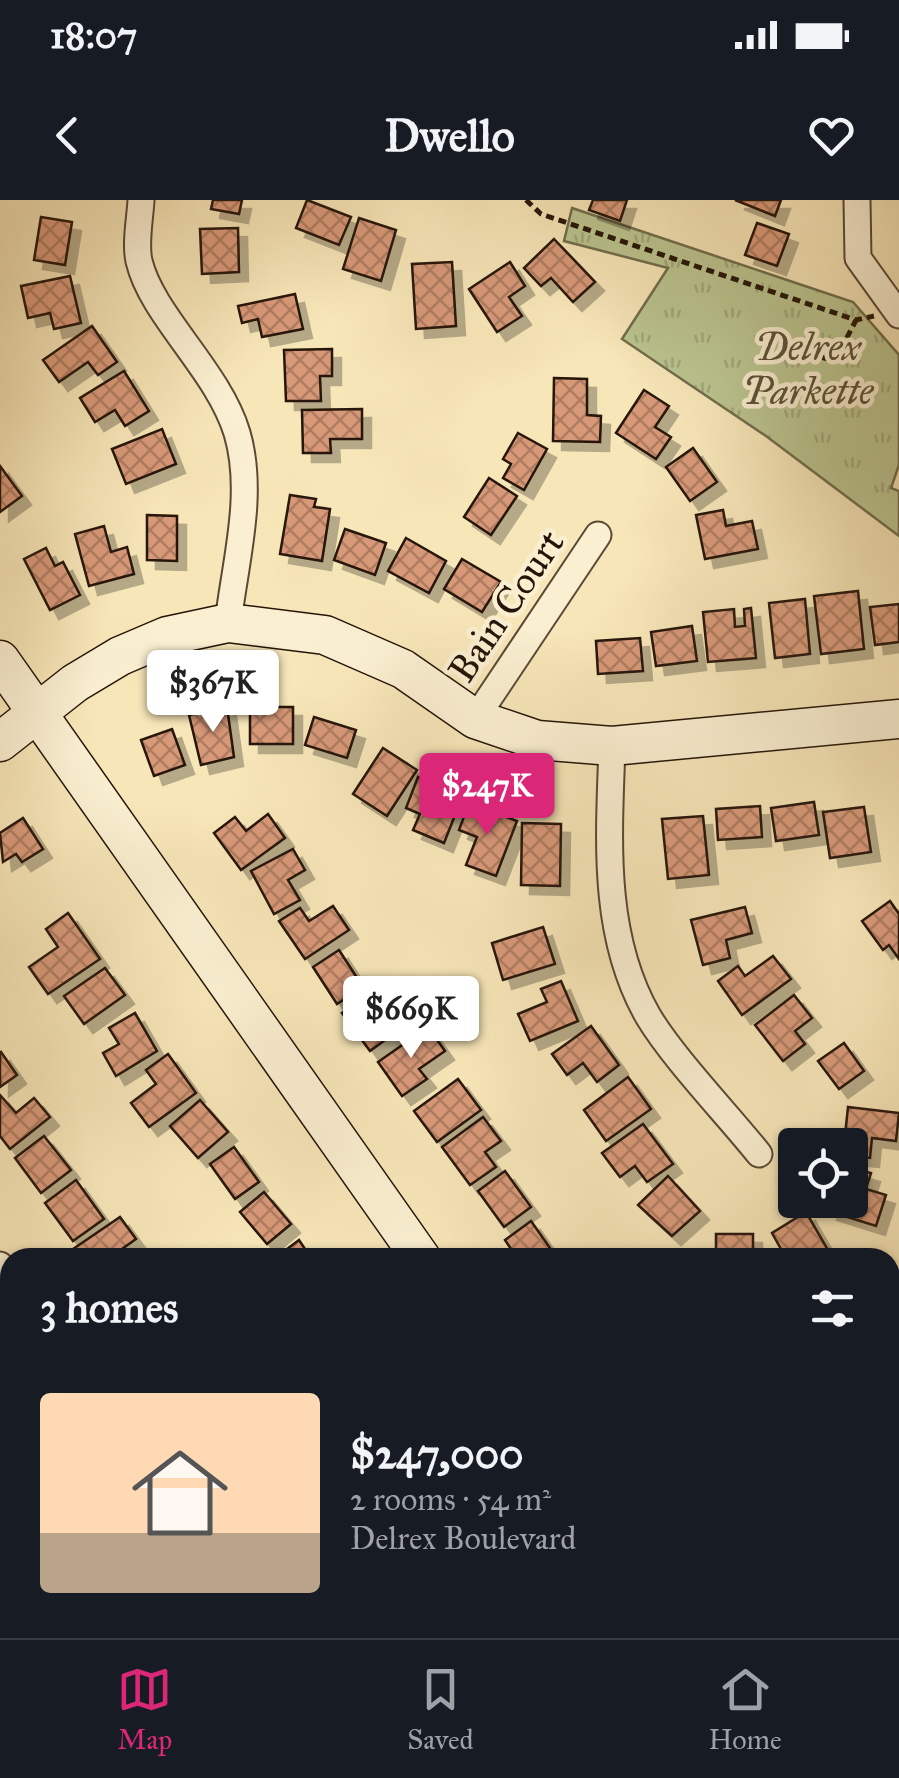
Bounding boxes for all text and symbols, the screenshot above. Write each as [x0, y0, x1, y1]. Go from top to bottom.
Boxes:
text: 18:07 [50, 12, 137, 58]
icon: back [40, 108, 95, 163]
text: Dwello [384, 108, 515, 163]
icon: heart [804, 108, 859, 163]
park label: Delrex Parkette [743, 324, 874, 414]
street label: Bain Court [438, 521, 574, 691]
pin: $367K [143, 650, 283, 735]
text: $367K [169, 663, 257, 702]
pin: $247K [417, 753, 557, 838]
text: $247K [441, 766, 533, 805]
pin: $669K [341, 976, 481, 1061]
text: $669K [365, 989, 457, 1028]
map controls [778, 1128, 868, 1218]
button: locate [778, 1128, 868, 1218]
icon: filters [805, 1281, 860, 1336]
text: 3 homes [40, 1282, 178, 1334]
text: $247,000 [350, 1428, 524, 1480]
icon: home [120, 1433, 240, 1553]
text: 2 rooms · 54 m² [350, 1480, 551, 1519]
text: Delrex Boulevard [350, 1519, 576, 1558]
tab: Map [117, 1662, 172, 1757]
tab: Saved [407, 1662, 474, 1757]
tab: Home [708, 1662, 782, 1757]

